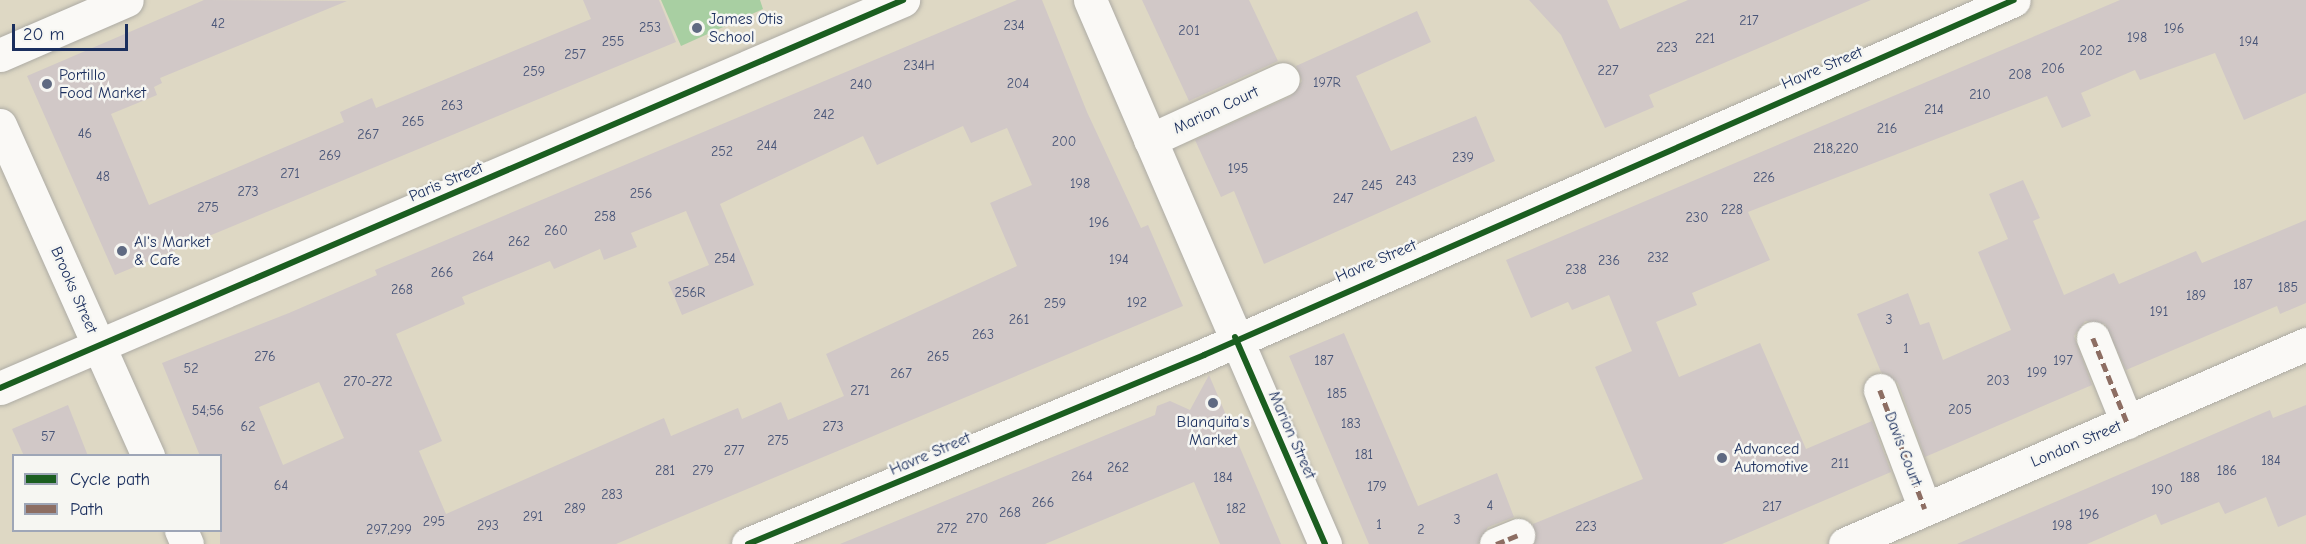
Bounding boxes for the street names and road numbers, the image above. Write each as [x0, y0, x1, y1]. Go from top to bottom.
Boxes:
street label: Havre Street [1779, 42, 1865, 94]
street label: Marion Court [1170, 82, 1262, 138]
street label: Paris Street [406, 158, 486, 206]
street label: Havre Street [1333, 235, 1419, 287]
street label: Brooks Street [46, 244, 102, 336]
street label: Marion Street [1264, 388, 1320, 482]
street label: Davis Court [1880, 409, 1926, 489]
street label: London Street [2028, 416, 2124, 472]
street label: Havre Street [887, 428, 973, 480]

